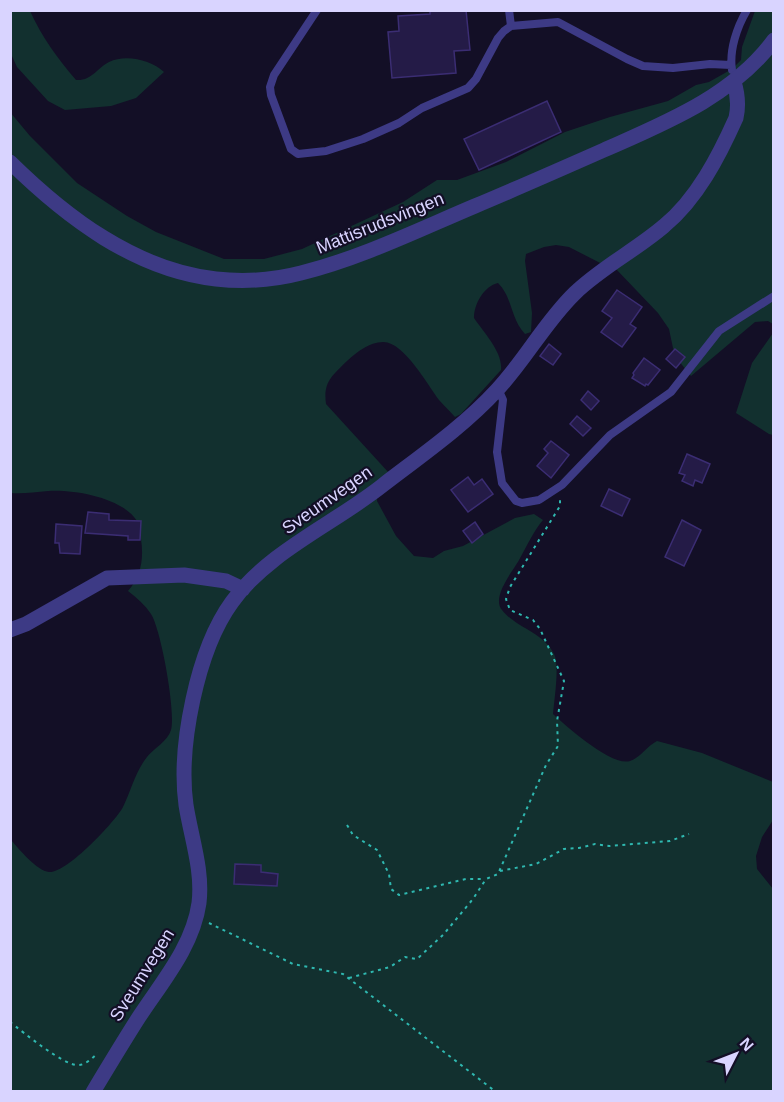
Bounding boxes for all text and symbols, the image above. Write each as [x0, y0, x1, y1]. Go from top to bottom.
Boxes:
street label: Mattisrudsvingen [313, 188, 447, 258]
street label: Sveumvegen [278, 462, 376, 538]
street label: Sveumvegen [106, 925, 178, 1025]
north arrow [706, 1024, 766, 1084]
text: N [737, 1034, 757, 1054]

